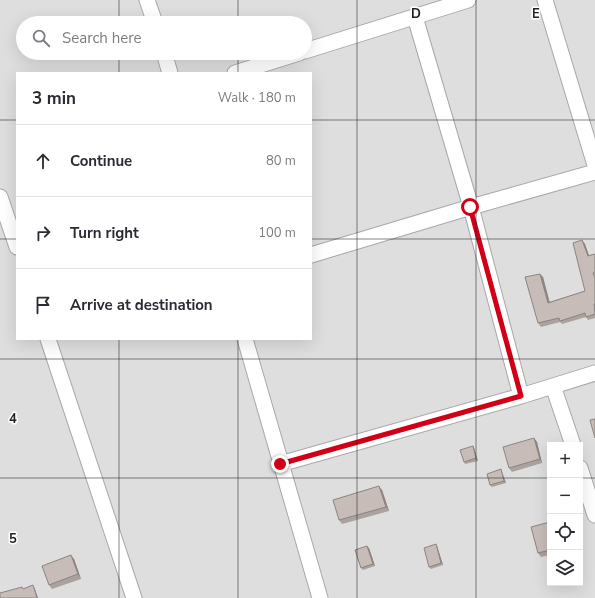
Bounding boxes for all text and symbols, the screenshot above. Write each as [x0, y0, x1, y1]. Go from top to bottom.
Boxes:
text: D [411, 5, 421, 23]
text: E [532, 5, 540, 23]
search box [16, 16, 312, 60]
icon: search [30, 27, 52, 49]
text: Search here [62, 28, 142, 48]
text: 3 min [32, 87, 76, 110]
text: Walk · 180 m [218, 89, 296, 107]
icon: ahead [32, 150, 54, 172]
text: Continue [70, 151, 132, 171]
text: 80 m [266, 152, 296, 170]
route start [461, 198, 479, 216]
icon: right [32, 222, 54, 244]
text: Turn right [70, 223, 139, 243]
text: 100 m [258, 224, 296, 242]
icon: arrive [32, 294, 54, 316]
text: Arrive at destination [70, 295, 213, 315]
text: 4 [9, 410, 17, 428]
map controls [547, 442, 583, 586]
button: + [547, 442, 583, 478]
route end [271, 455, 289, 473]
button: − [547, 478, 583, 514]
button: locate [547, 514, 583, 550]
text: 5 [9, 530, 17, 548]
button: layers [547, 550, 583, 586]

